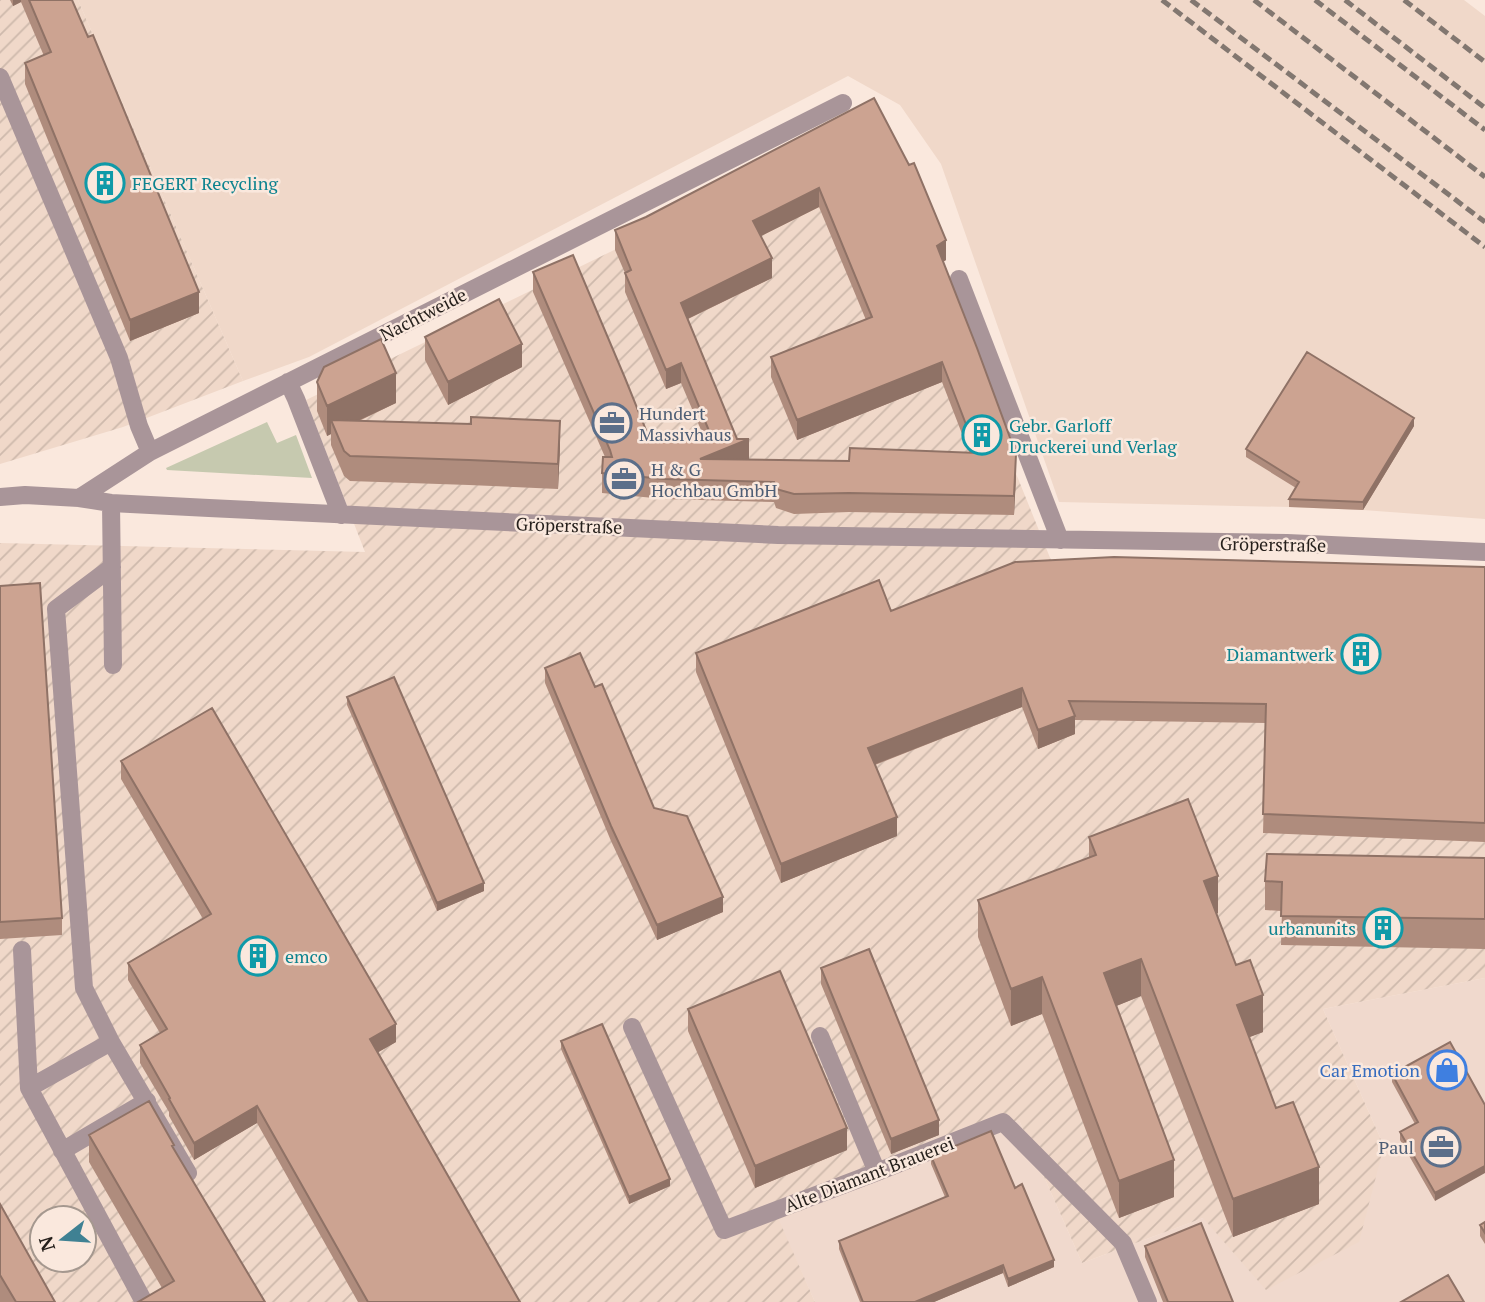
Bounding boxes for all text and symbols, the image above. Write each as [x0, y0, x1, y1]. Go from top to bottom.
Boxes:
building icon: FEGERT Recycling [84, 162, 126, 204]
place label: FEGERT Recycling [132, 171, 278, 195]
street label: Nachtweide [376, 282, 470, 346]
place label: Hundert Massivhaus [639, 401, 732, 446]
office icon: Hundert Massivhaus [591, 402, 633, 444]
place label: Gebr. Garloff Druckerei und Verlag [1009, 413, 1177, 458]
building icon: Gebr. Garloff Druckerei und Verlag [961, 414, 1003, 456]
place label: H & G Hochbau GmbH [651, 457, 777, 502]
office icon: H & G Hochbau GmbH [603, 458, 645, 500]
street label: Gröperstraße [515, 511, 623, 539]
street label: Gröperstraße [1220, 531, 1326, 557]
building icon: Diamantwerk [1340, 633, 1382, 675]
place label: Diamantwerk [1227, 642, 1335, 666]
building icon: urbanunits [1362, 907, 1404, 949]
place label: urbanunits [1268, 916, 1356, 940]
building icon: emco [237, 935, 279, 977]
place label: emco [285, 944, 328, 968]
shop icon: Car Emotion [1426, 1049, 1468, 1091]
place label: Car Emotion [1320, 1058, 1420, 1082]
office icon: Paul [1420, 1126, 1462, 1168]
street label: Alte Diamant Brauerei [781, 1131, 957, 1217]
place label: Paul [1378, 1135, 1414, 1159]
north arrow [28, 1204, 98, 1274]
text: N [32, 1233, 60, 1255]

